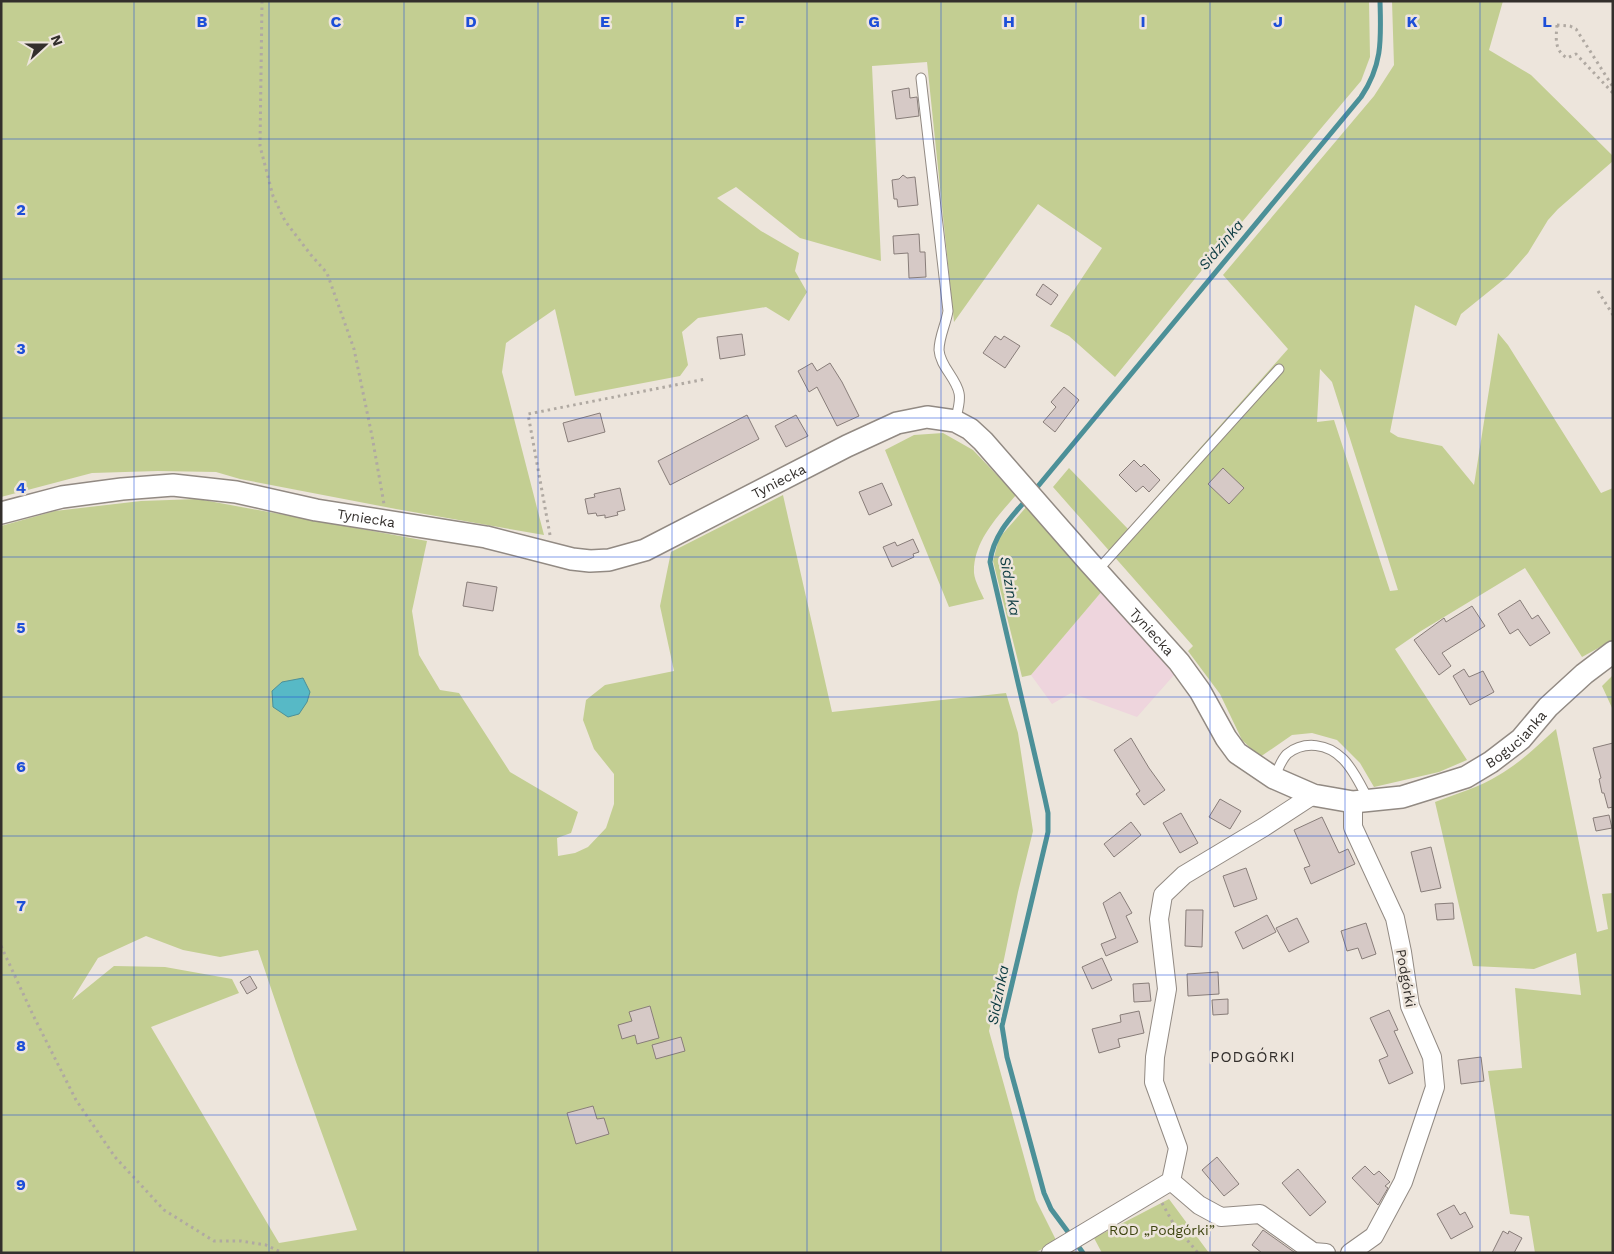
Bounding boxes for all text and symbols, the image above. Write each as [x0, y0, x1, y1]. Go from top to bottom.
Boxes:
text: B [197, 12, 208, 31]
text: C [331, 12, 342, 31]
text: D [465, 12, 477, 31]
text: E [600, 12, 610, 31]
text: F [735, 12, 745, 31]
text: G [868, 12, 880, 31]
text: H [1003, 12, 1015, 31]
text: I [1140, 12, 1146, 31]
text: J [1273, 12, 1283, 31]
text: K [1406, 12, 1418, 31]
text: L [1542, 12, 1552, 31]
north arrow [20, 20, 70, 70]
text: N [48, 33, 66, 48]
text: 2 [16, 200, 26, 219]
water label: Sidzinka [1195, 216, 1247, 274]
text: 3 [16, 339, 26, 358]
street label: Tyniecka [749, 461, 809, 502]
text: 4 [16, 478, 26, 497]
street label: Tyniecka [336, 505, 396, 530]
water label: Sidzinka [996, 555, 1024, 617]
street label: Tyniecka [1126, 605, 1177, 659]
text: 5 [16, 618, 26, 637]
street label: Bogucianka [1483, 707, 1550, 771]
text: 6 [16, 757, 26, 776]
text: 7 [16, 896, 26, 915]
street label: Podgórki [1393, 948, 1419, 1008]
water label: Sidzinka [983, 964, 1013, 1026]
text: 8 [16, 1036, 26, 1055]
district label: PODGÓRKI [1210, 1047, 1296, 1066]
text: 9 [16, 1175, 26, 1194]
park label: ROD „Podgórki” [1109, 1222, 1215, 1238]

